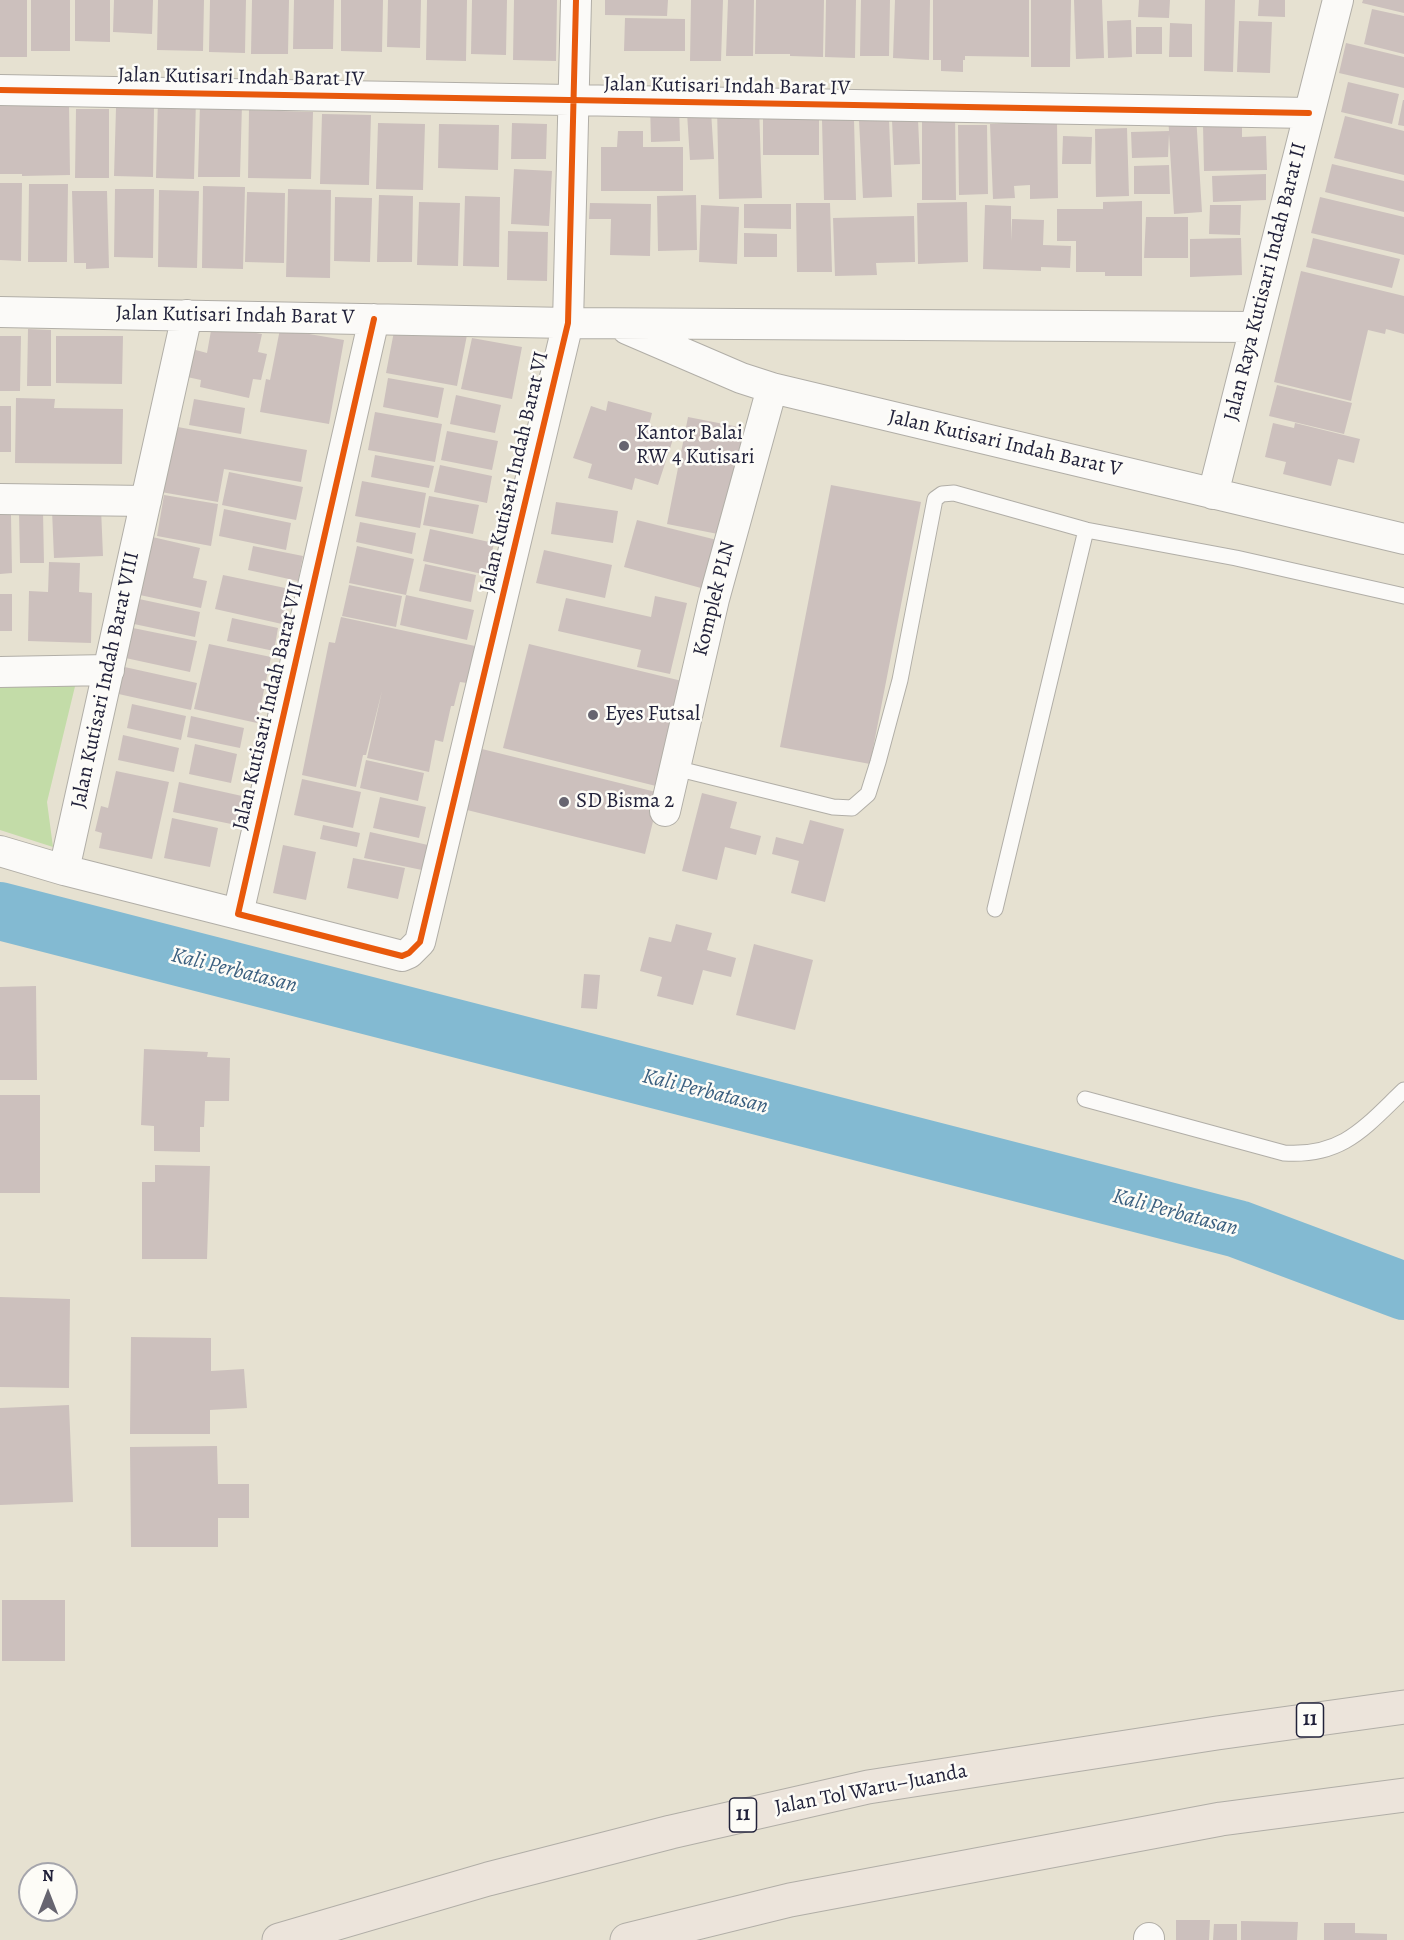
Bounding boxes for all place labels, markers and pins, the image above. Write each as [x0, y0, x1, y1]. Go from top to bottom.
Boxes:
place label: Kantor Balai RW 4 Kutisari [636, 421, 755, 471]
marker: Kantor Balai RW 4 Kutisari [617, 439, 631, 453]
place label: Eyes Futsal [605, 702, 700, 728]
marker: Eyes Futsal [586, 708, 600, 722]
place label: SD Bisma 2 [576, 789, 674, 815]
marker: SD Bisma 2 [557, 795, 571, 809]

